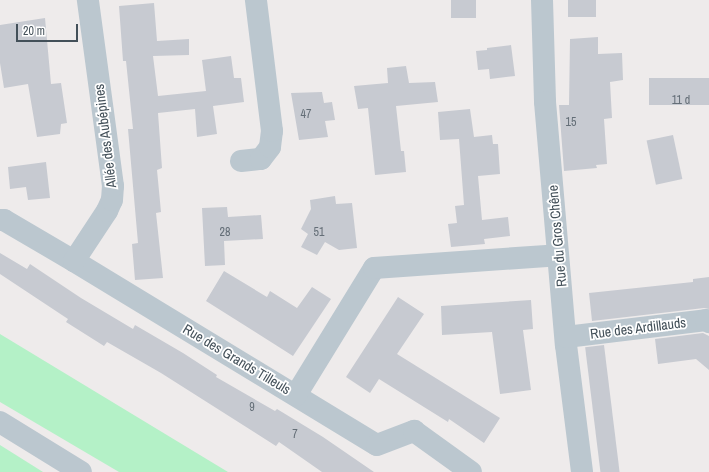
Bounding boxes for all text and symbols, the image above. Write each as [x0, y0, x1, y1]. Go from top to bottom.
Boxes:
scale bar [18, 16, 80, 42]
text: 20 m [23, 23, 45, 39]
street label: Allée des Aubépines [90, 83, 120, 189]
house number: 11 d [672, 94, 690, 108]
house number: 47 [301, 108, 311, 122]
house number: 15 [566, 116, 576, 130]
street label: Rue du Gros Chêne [544, 184, 570, 288]
house number: 28 [220, 226, 230, 240]
house number: 51 [314, 226, 324, 240]
street label: Rue des Ardillauds [589, 314, 687, 342]
street label: Rue des Grands Tilleuls [180, 320, 294, 398]
house number: 9 [249, 401, 255, 415]
house number: 7 [292, 428, 298, 442]

